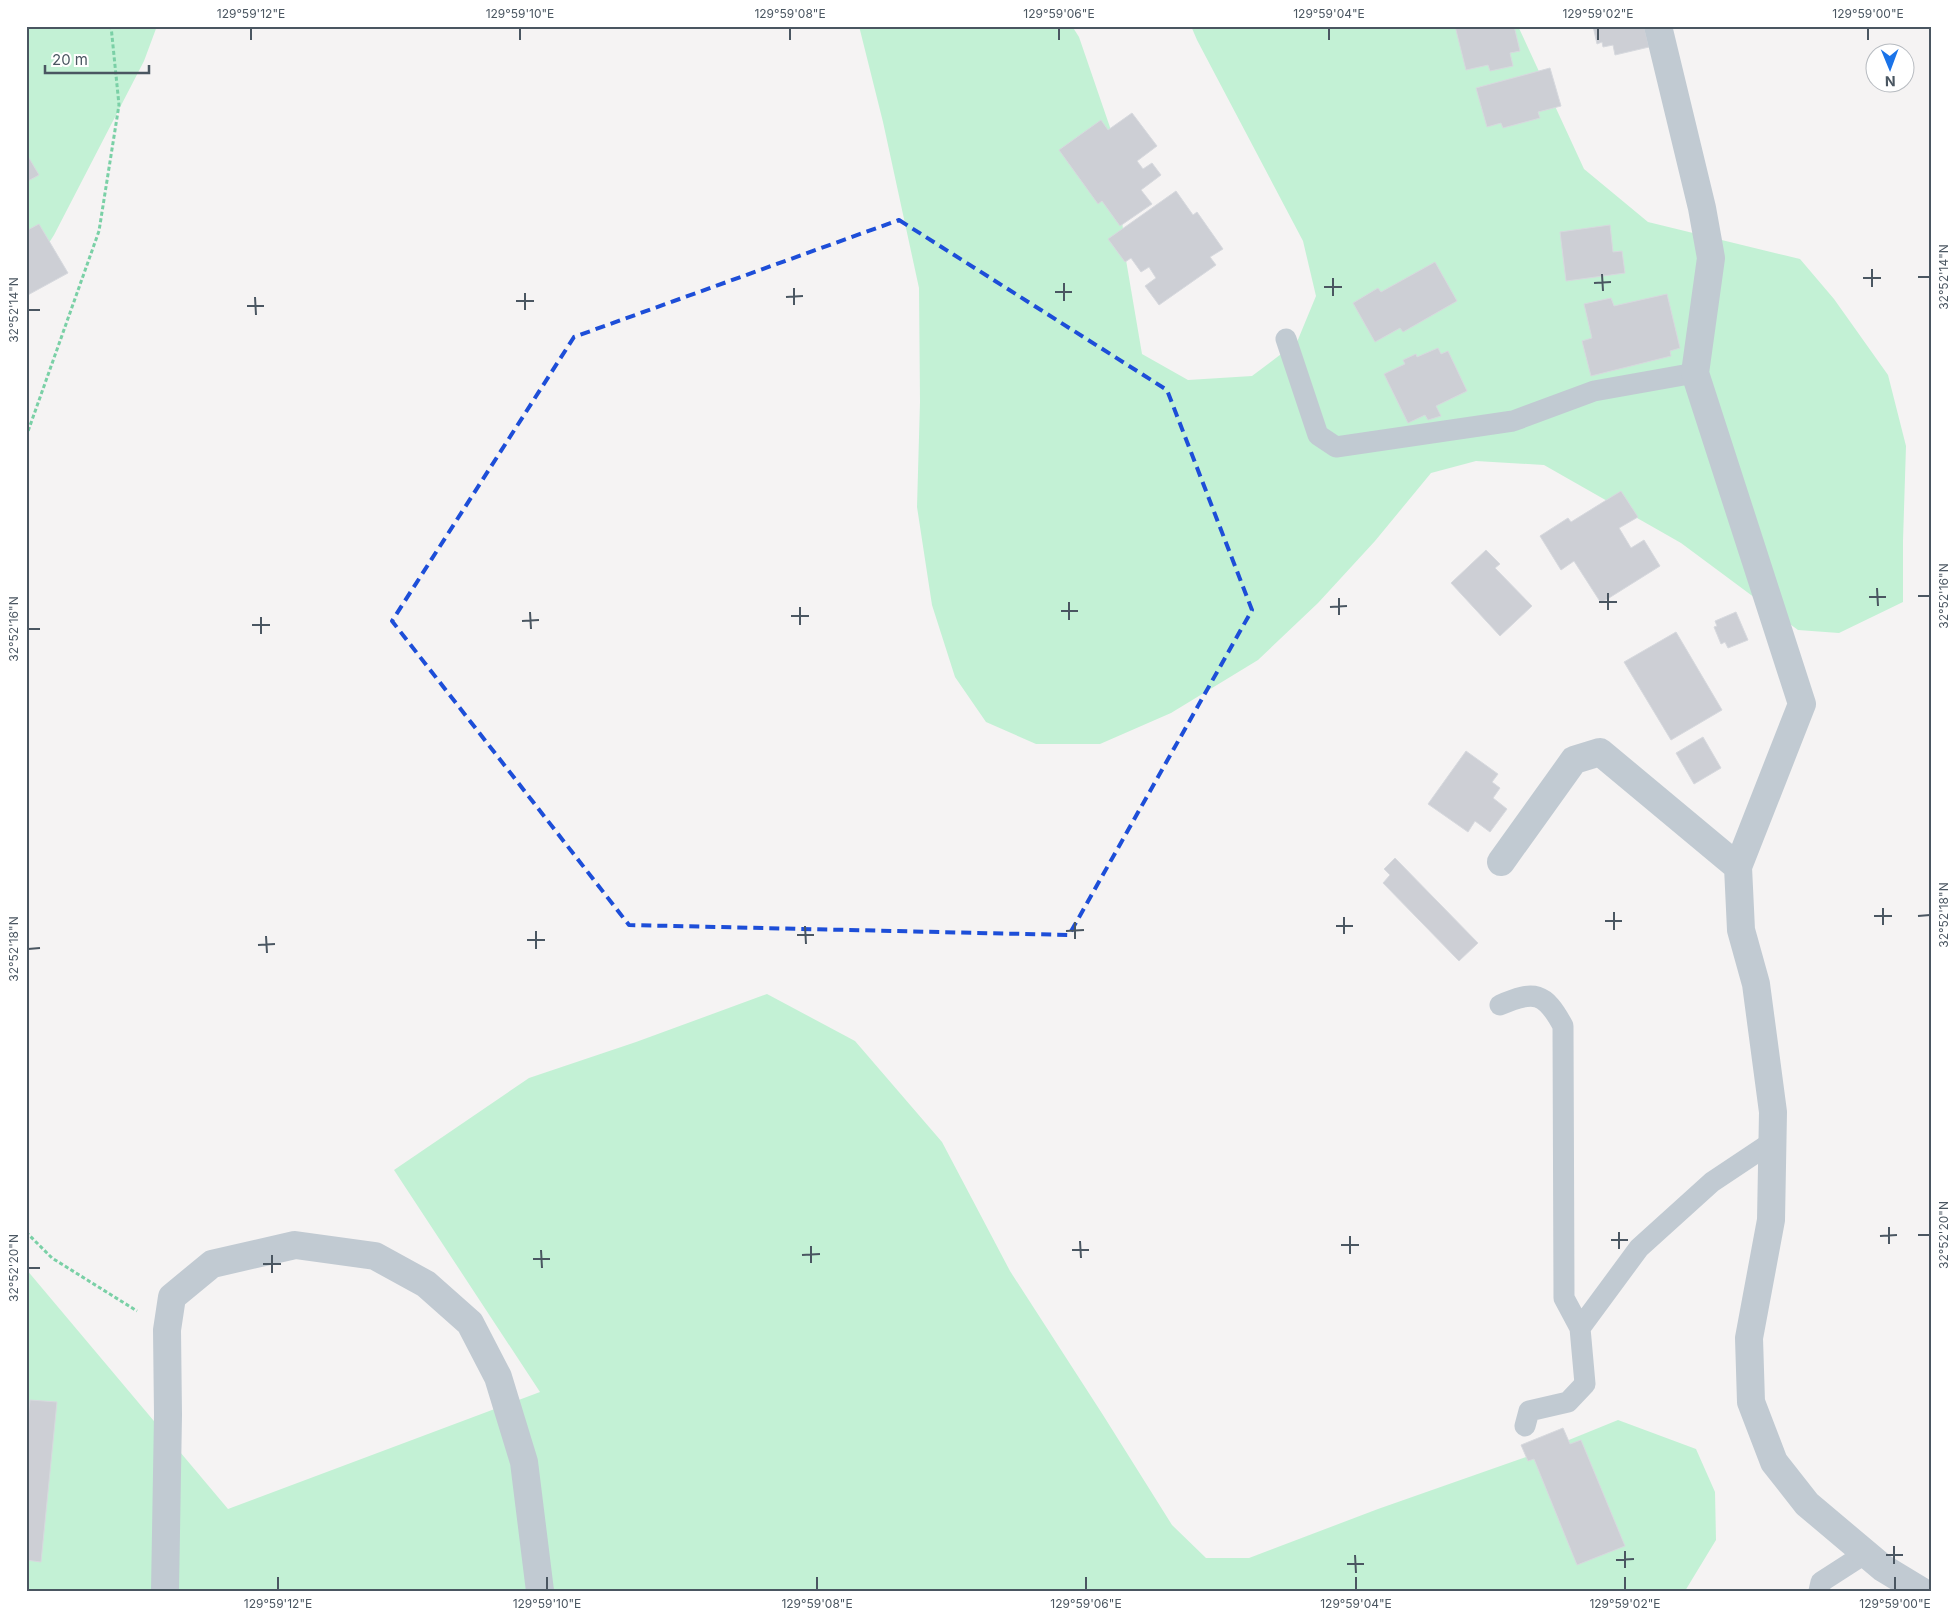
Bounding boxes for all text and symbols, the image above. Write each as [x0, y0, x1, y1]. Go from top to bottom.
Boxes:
text: 129°59'12"E [217, 6, 285, 21]
text: 129°59'10"E [486, 6, 554, 21]
text: 129°59'08"E [754, 6, 826, 21]
text: 129°59'06"E [1023, 6, 1095, 21]
text: 129°59'04"E [1293, 6, 1365, 21]
text: 129°59'02"E [1562, 6, 1634, 21]
text: 129°59'00"E [1832, 6, 1904, 21]
scale bar [45, 42, 149, 74]
north arrow [1866, 42, 1916, 92]
text: 20 m [52, 50, 88, 69]
text: N [1885, 73, 1896, 90]
text: 32°52'14"N [1936, 244, 1951, 310]
text: 32°52'14"N [6, 277, 21, 343]
text: 32°52'16"N [1936, 563, 1951, 629]
text: 32°52'16"N [6, 596, 21, 662]
text: 32°52'18"N [1936, 882, 1951, 948]
text: 32°52'18"N [6, 916, 21, 982]
text: 32°52'20"N [1936, 1201, 1951, 1269]
text: 32°52'20"N [6, 1234, 21, 1302]
text: 129°59'12"E [244, 1596, 312, 1611]
text: 129°59'10"E [513, 1596, 581, 1611]
text: 129°59'08"E [781, 1596, 853, 1611]
text: 129°59'06"E [1050, 1596, 1122, 1611]
text: 129°59'04"E [1320, 1596, 1392, 1611]
text: 129°59'02"E [1589, 1596, 1661, 1611]
text: 129°59'00"E [1859, 1596, 1931, 1611]

